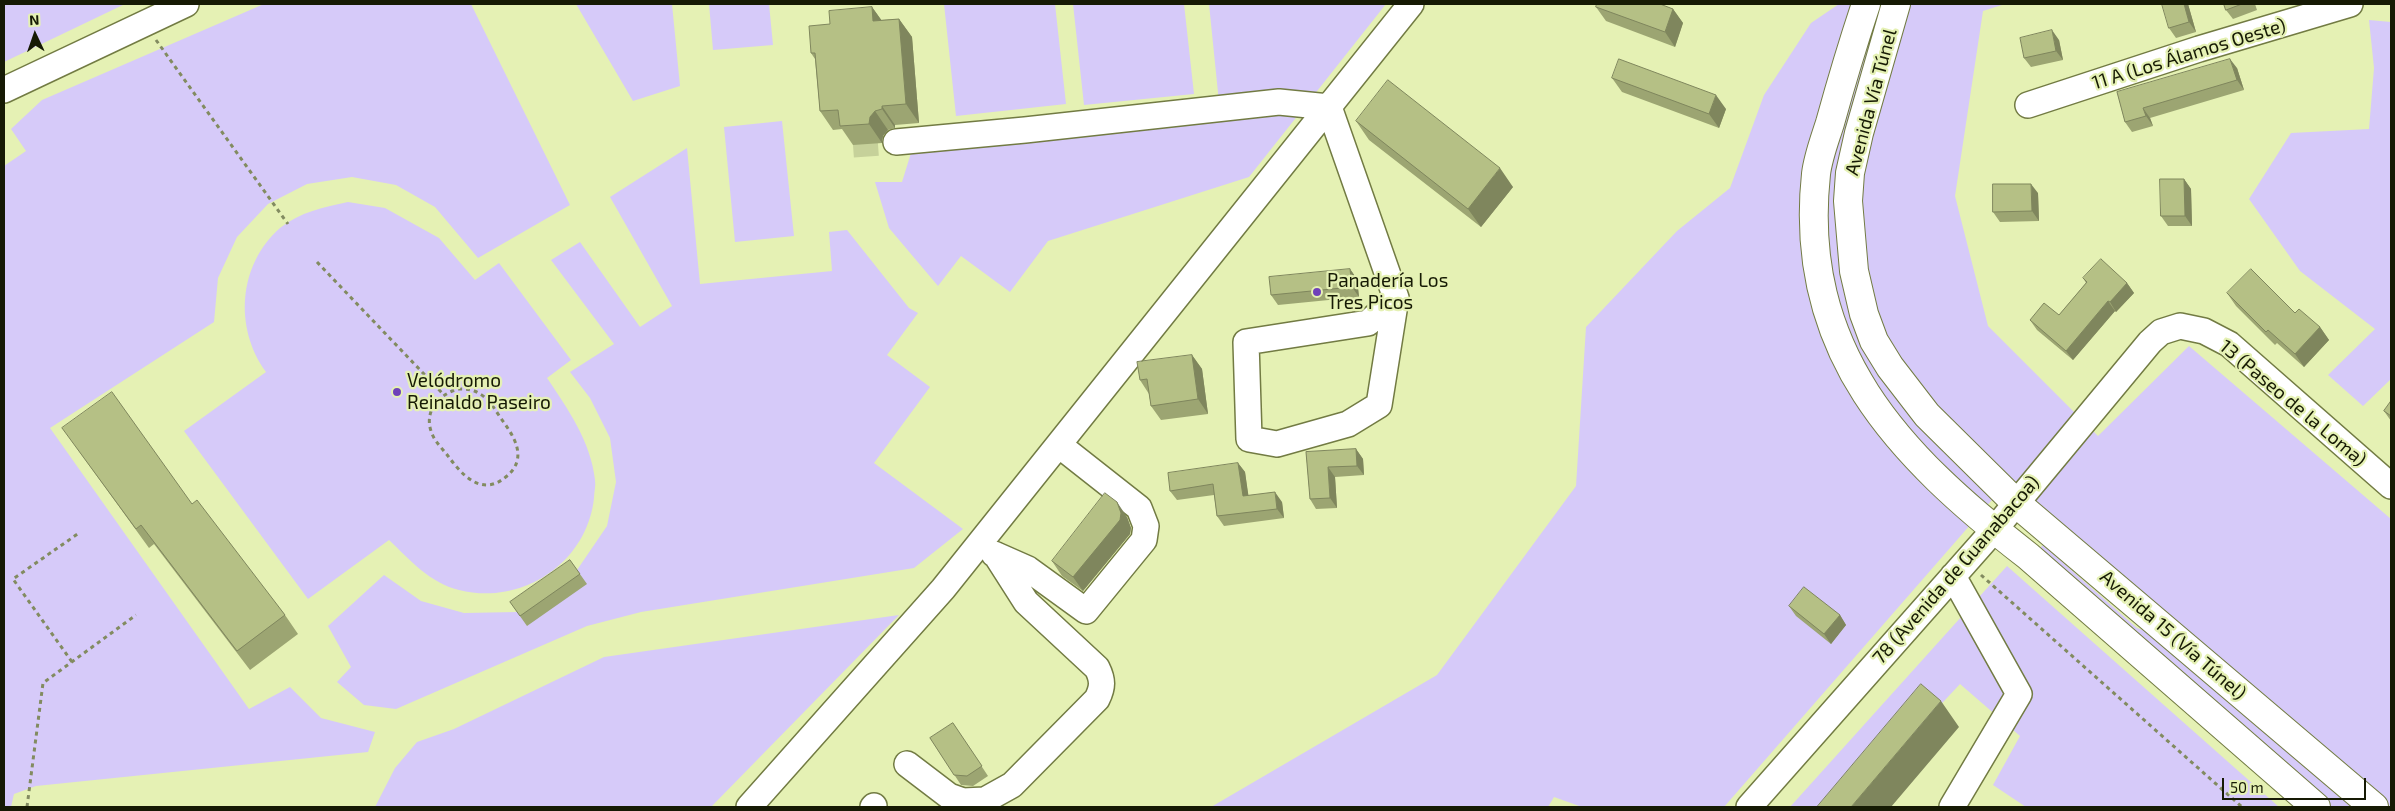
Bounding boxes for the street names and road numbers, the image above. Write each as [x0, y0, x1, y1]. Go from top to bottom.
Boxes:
street label: 11 A (Los Álamos Oeste) [2089, 14, 2289, 94]
street label: Avenida Vía Túnel [1840, 26, 1902, 178]
street label: 13 (Paseo de la Loma) [2215, 335, 2371, 471]
street label: 78 (Avenida de Guanabacoa) [1868, 471, 2044, 669]
street label: Avenida 15 (Vía Túnel) [2095, 565, 2251, 705]

